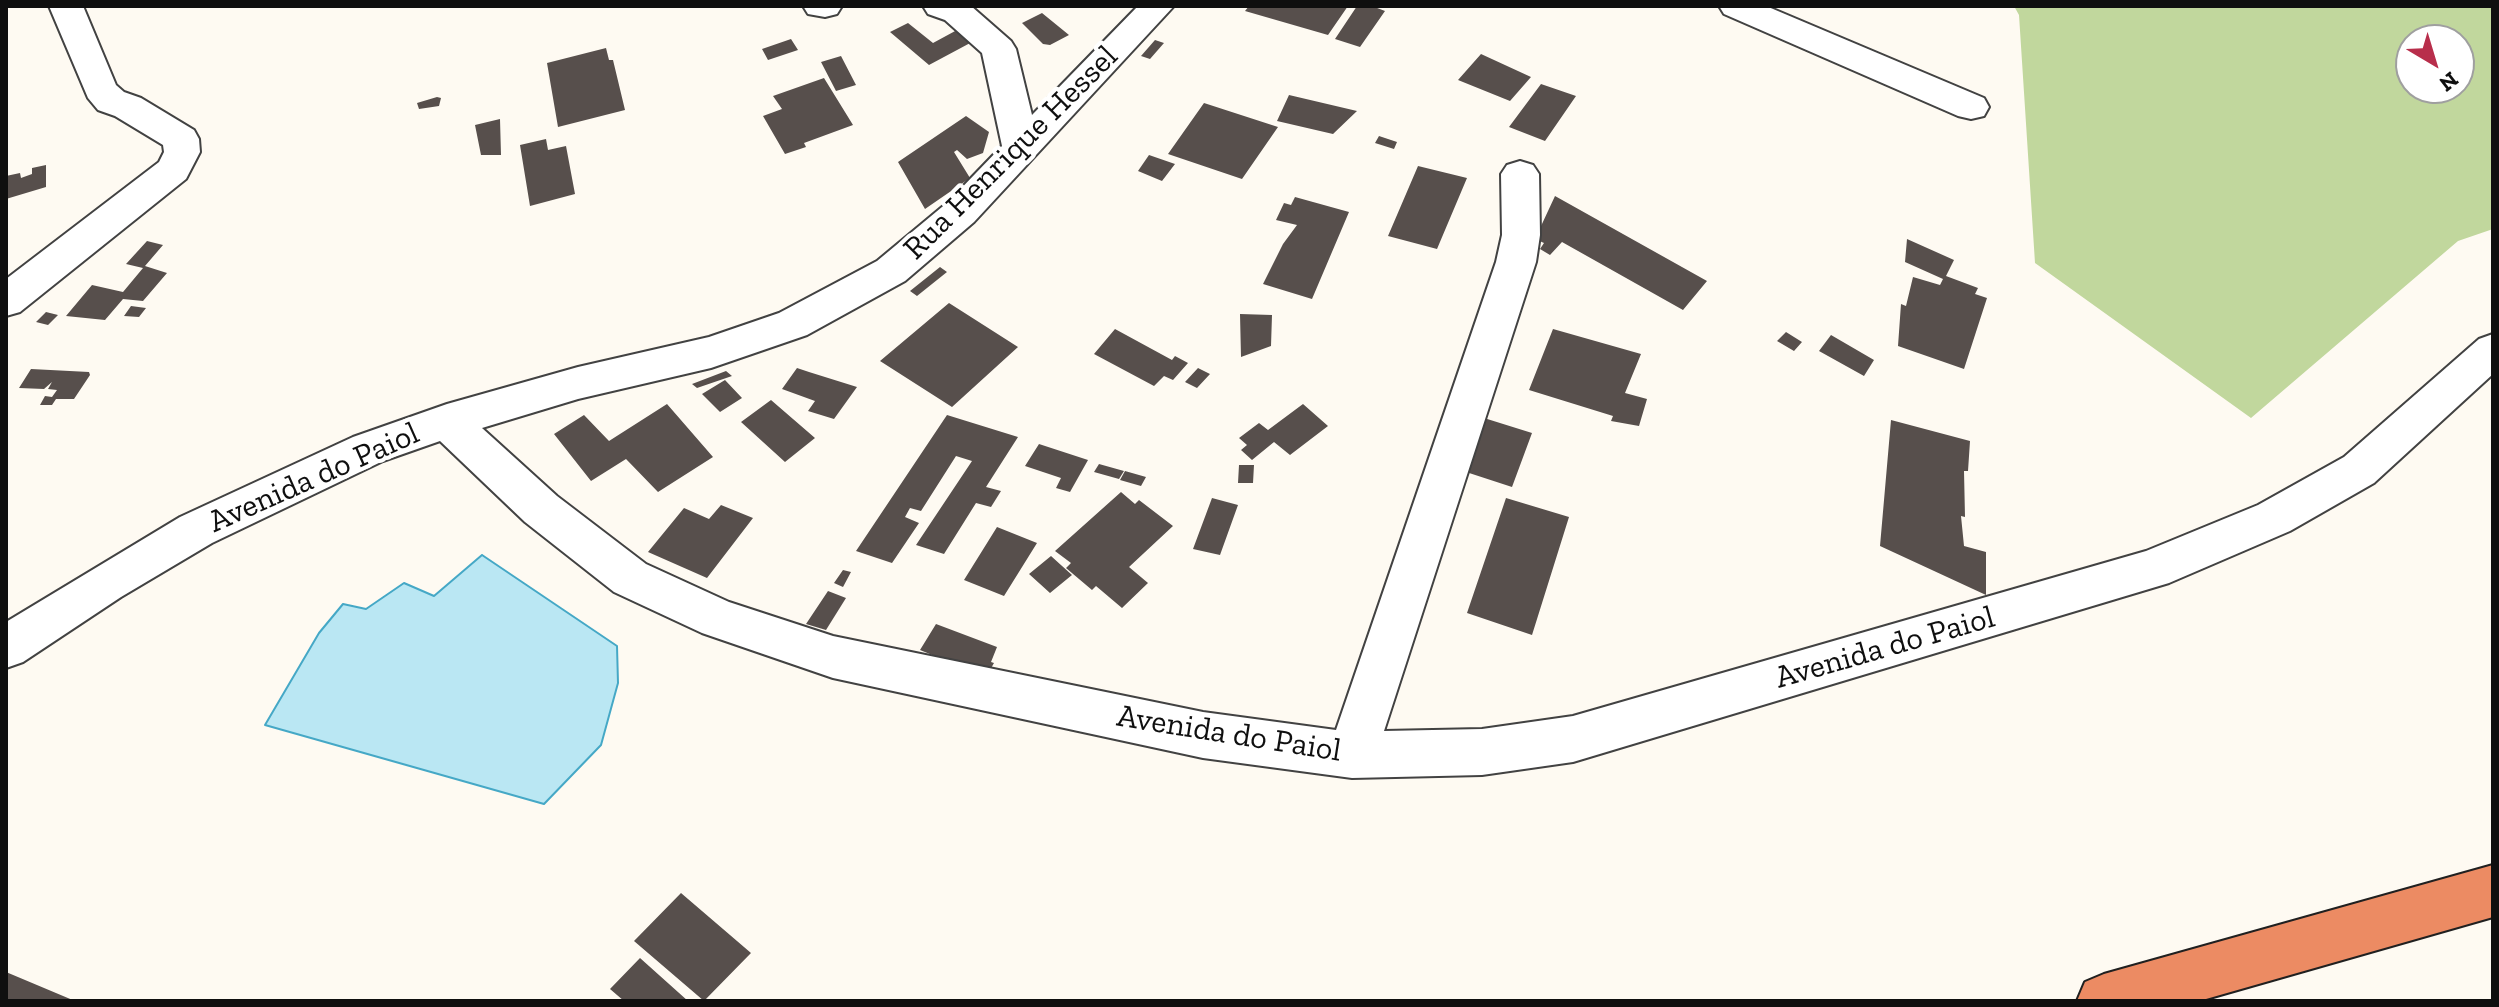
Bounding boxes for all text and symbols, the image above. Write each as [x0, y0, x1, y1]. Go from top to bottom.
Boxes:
north arrow [2395, 24, 2475, 104]
street label: Rua Henrique Hessel [896, 38, 1126, 268]
text: N [2434, 66, 2464, 98]
street label: Avenida do Paiol [203, 414, 425, 542]
street label: Avenida do Paiol [1771, 598, 1999, 698]
street label: Avenida do Paiol [1114, 697, 1344, 771]

